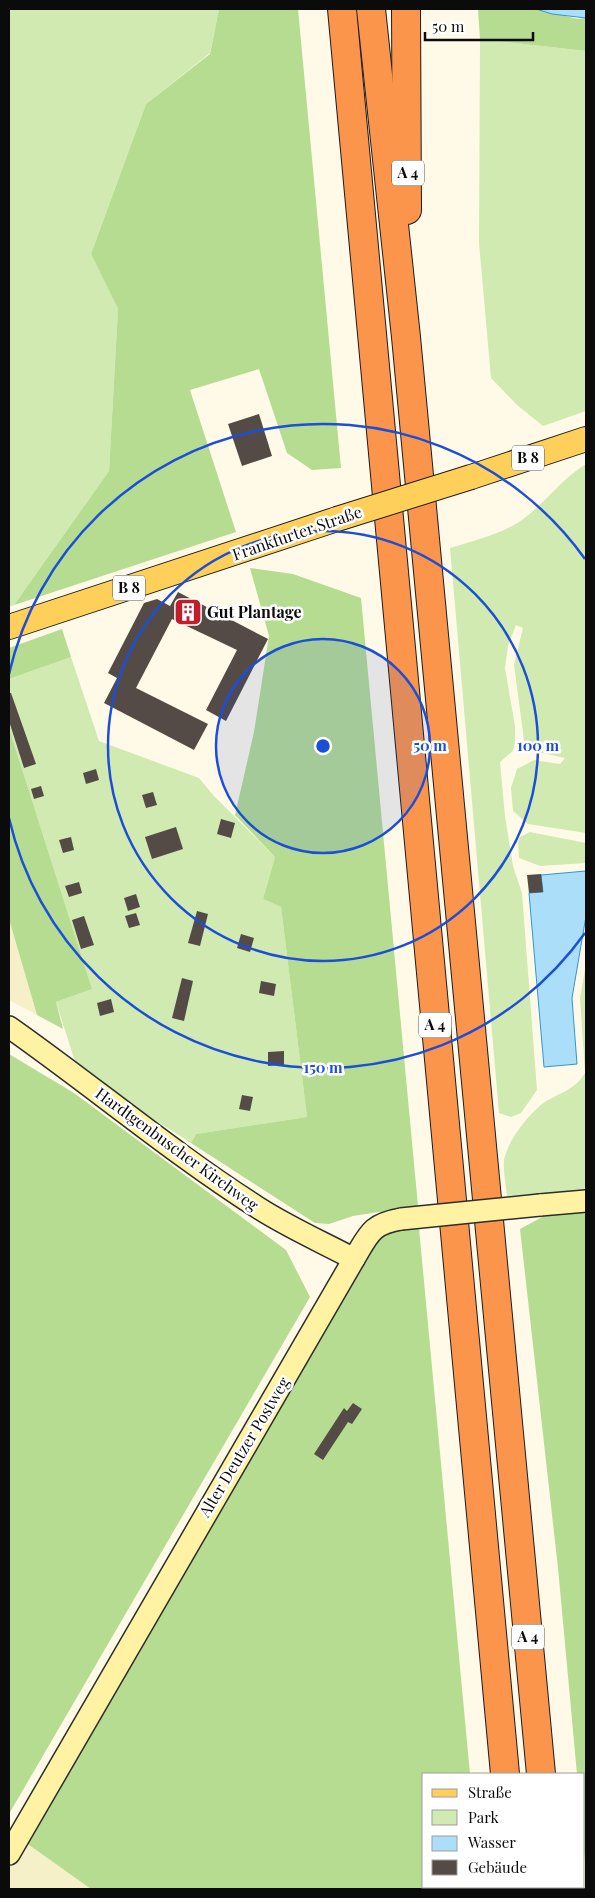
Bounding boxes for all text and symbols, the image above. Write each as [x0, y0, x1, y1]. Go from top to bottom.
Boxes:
scale bar [425, 10, 532, 42]
text: 50 m [432, 16, 465, 36]
road number: A 4 [392, 160, 424, 186]
road number: B 8 [512, 446, 544, 470]
street label: Frankfurter Straße [229, 501, 364, 565]
road number: B 8 [113, 576, 145, 600]
building icon: Gut Plantage [173, 597, 203, 627]
place label: Gut Plantage [207, 601, 301, 622]
text: 50 m [413, 735, 447, 755]
text: 100 m [517, 735, 560, 755]
centre of rings [314, 737, 332, 755]
road number: A 4 [419, 1012, 451, 1038]
text: 150 m [303, 1057, 343, 1077]
street label: Hardtgenbuscher Kirchweg [92, 1082, 263, 1215]
street label: Alter Deutzer Postweg [193, 1372, 294, 1521]
road number: A 4 [512, 1624, 544, 1650]
legend [422, 1773, 585, 1888]
text: Straße [468, 1782, 512, 1802]
text: Park [468, 1807, 500, 1827]
text: Wasser [467, 1832, 516, 1852]
text: Gebäude [468, 1857, 527, 1877]

